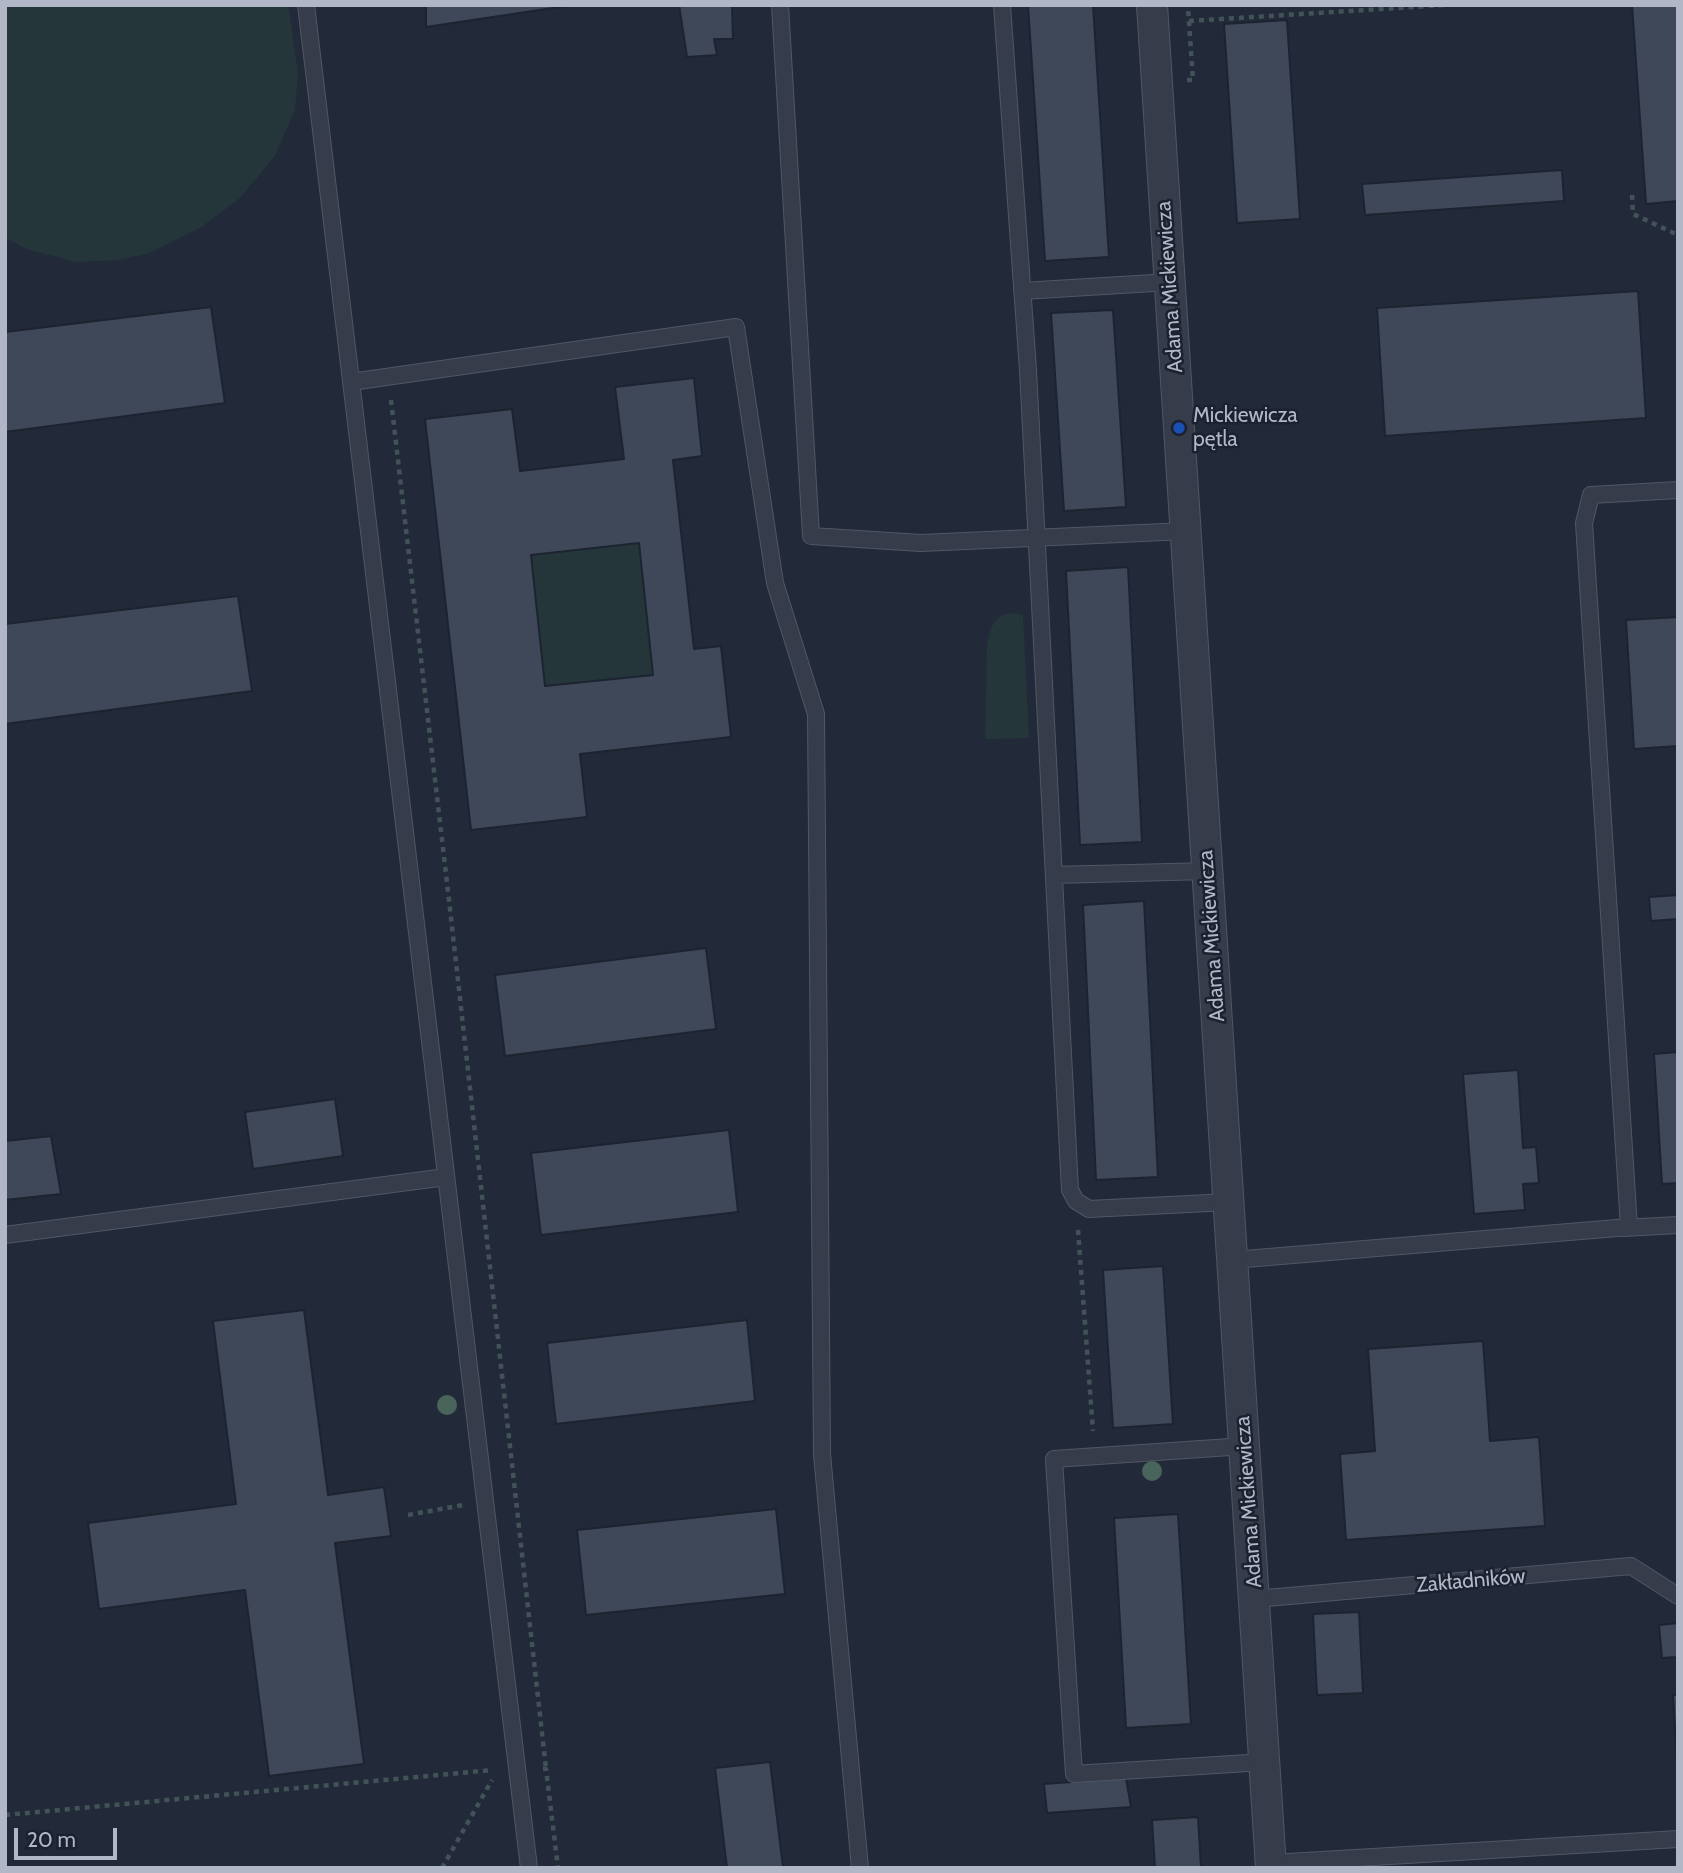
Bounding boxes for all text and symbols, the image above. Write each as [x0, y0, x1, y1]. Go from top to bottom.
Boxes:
street label: Adama Mickiewicza [1151, 200, 1189, 374]
place label: Mickiewicza pętla [1193, 403, 1298, 453]
marker: Mickiewicza pętla [1171, 420, 1187, 436]
street label: Adama Mickiewicza [1193, 849, 1231, 1023]
street label: Adama Mickiewicza [1230, 1415, 1268, 1589]
street label: Zakładników [1415, 1564, 1527, 1598]
scale bar [18, 1814, 121, 1858]
text: 20 m [27, 1827, 76, 1852]

